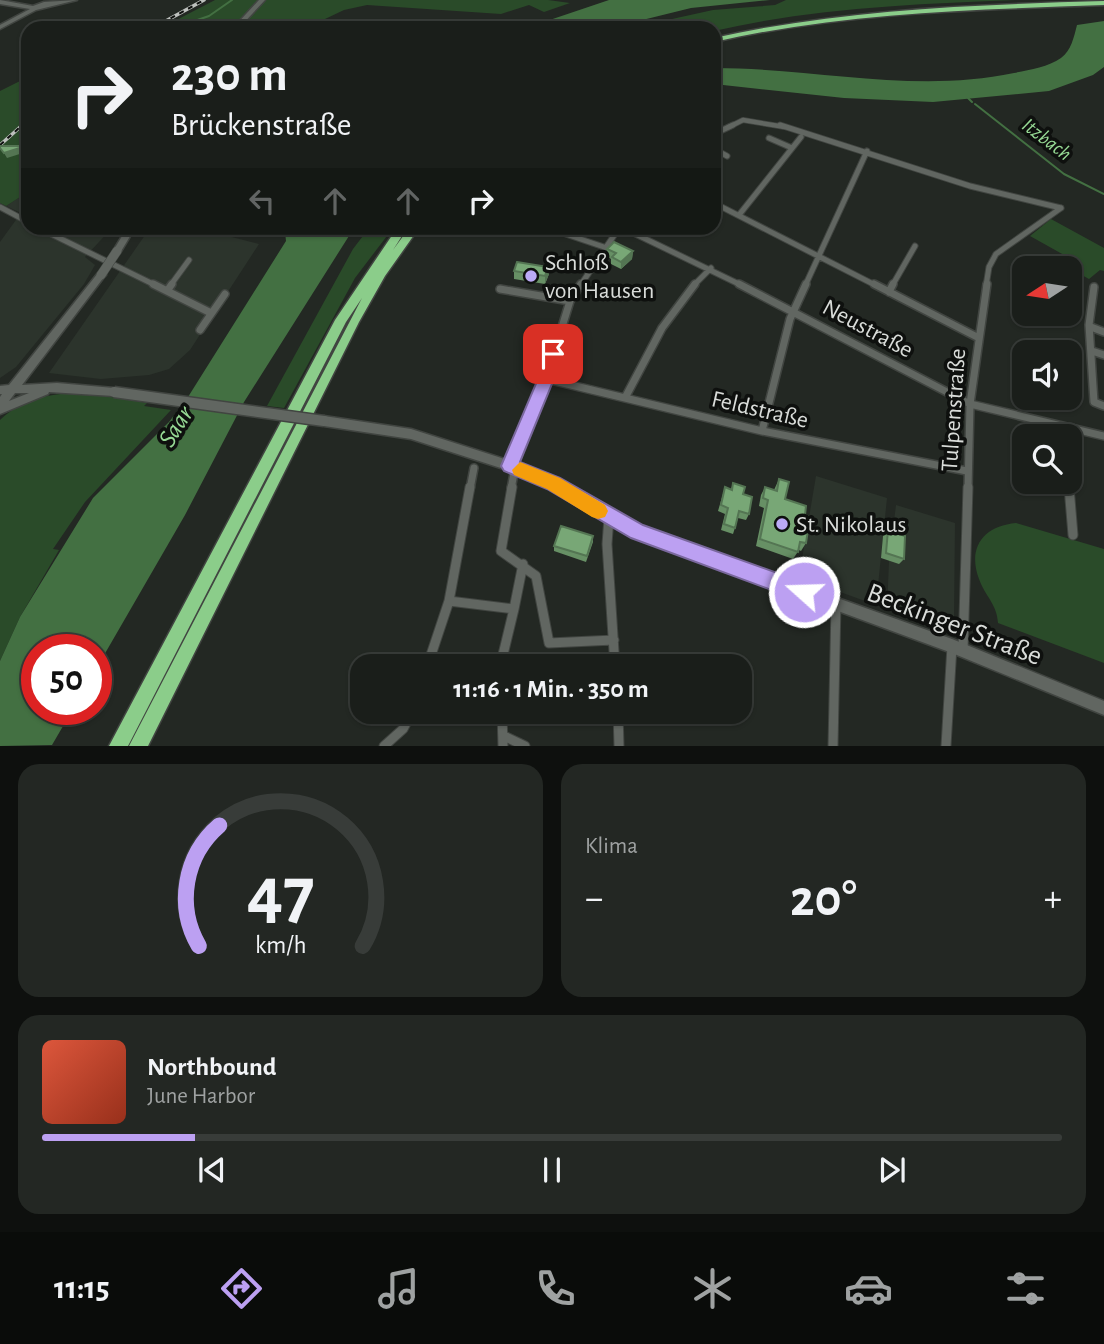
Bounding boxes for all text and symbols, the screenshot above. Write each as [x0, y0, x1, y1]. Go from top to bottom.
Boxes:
icon: right [56, 49, 147, 140]
text: 230 m [171, 51, 288, 100]
text: Brückenstraße [171, 109, 351, 141]
water label: Itzbach [1018, 114, 1075, 165]
icon: left [243, 182, 281, 220]
icon: ahead [316, 182, 354, 220]
icon: ahead [389, 182, 427, 220]
icon: right [462, 182, 500, 220]
place label: Schloß von Hausen [545, 251, 654, 303]
north arrow [1012, 256, 1082, 326]
map controls [1012, 256, 1082, 494]
marker: Schloß von Hausen [523, 268, 539, 284]
street label: Neustraße [818, 295, 917, 363]
pin [523, 324, 583, 384]
icon: arrive [534, 335, 572, 373]
button: sound [1012, 340, 1082, 410]
street label: Tulpenstraße [938, 348, 970, 472]
street label: Feldstraße [709, 387, 810, 433]
water label: Saar [154, 400, 199, 451]
button: search [1012, 424, 1082, 494]
place label: St. Nikolaus [796, 513, 906, 537]
marker: St. Nikolaus [774, 516, 790, 532]
position arrow [767, 555, 841, 629]
street label: Beckinger Straße [863, 579, 1046, 671]
speed limit sign: 50 [21, 634, 112, 725]
text: 11:16 · 1 Min. · 350 m [453, 676, 649, 702]
text: Klima [585, 835, 638, 858]
text: 47 [246, 859, 315, 932]
text: 20° [790, 873, 857, 925]
text: − [585, 880, 603, 918]
text: + [1044, 880, 1062, 918]
text: km/h [255, 933, 306, 958]
text: Northbound [147, 1054, 276, 1080]
text: June Harbor [147, 1085, 255, 1108]
icon: previous [193, 1151, 231, 1189]
icon: pause [533, 1151, 571, 1189]
icon: next [873, 1151, 911, 1189]
icon: directions [217, 1264, 266, 1313]
icon: music [374, 1264, 423, 1313]
icon: phone [531, 1264, 580, 1313]
icon: climate [688, 1264, 737, 1313]
icon: car [844, 1264, 893, 1313]
icon: filters [1001, 1264, 1050, 1313]
text: 11:15 [54, 1272, 110, 1304]

